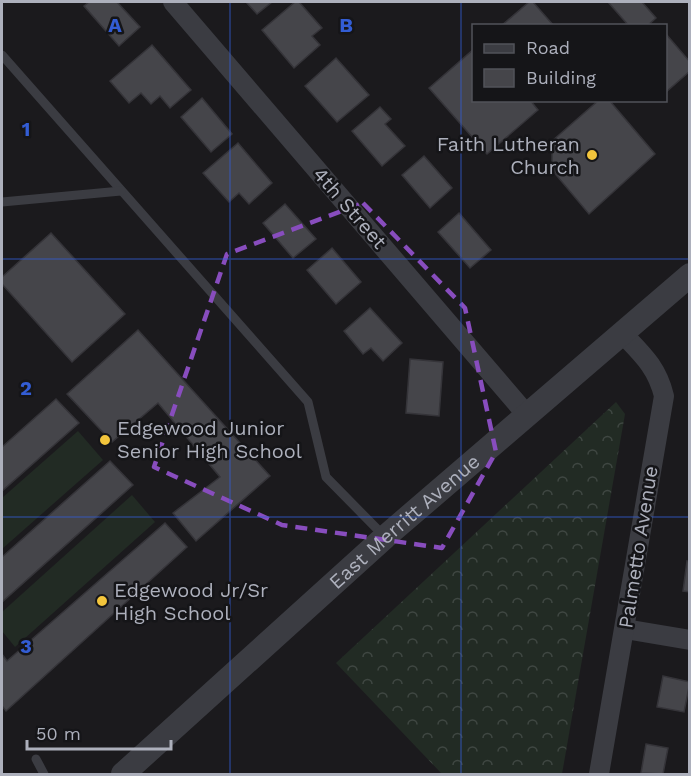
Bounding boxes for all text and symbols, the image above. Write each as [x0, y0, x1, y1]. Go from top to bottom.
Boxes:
text: A [108, 13, 122, 37]
text: B [339, 13, 353, 37]
legend [472, 24, 667, 102]
text: Road [526, 37, 570, 58]
text: Building [526, 67, 596, 88]
text: 1 [22, 117, 30, 141]
place label: Faith Lutheran Church [437, 132, 580, 179]
marker: Faith Lutheran Church [585, 148, 599, 162]
street label: 4th Street [308, 162, 392, 254]
text: 2 [20, 376, 32, 400]
place label: Edgewood Junior Senior High School [117, 416, 302, 463]
marker: Edgewood Junior Senior High School [98, 433, 112, 447]
street label: East Merritt Avenue [324, 449, 485, 594]
street label: Palmetto Avenue [613, 464, 663, 630]
place label: Edgewood Jr/Sr High School [114, 578, 268, 625]
marker: Edgewood Jr/Sr High School [95, 594, 109, 608]
text: 3 [20, 634, 32, 658]
scale bar [27, 713, 171, 751]
text: 50 m [36, 723, 81, 744]

